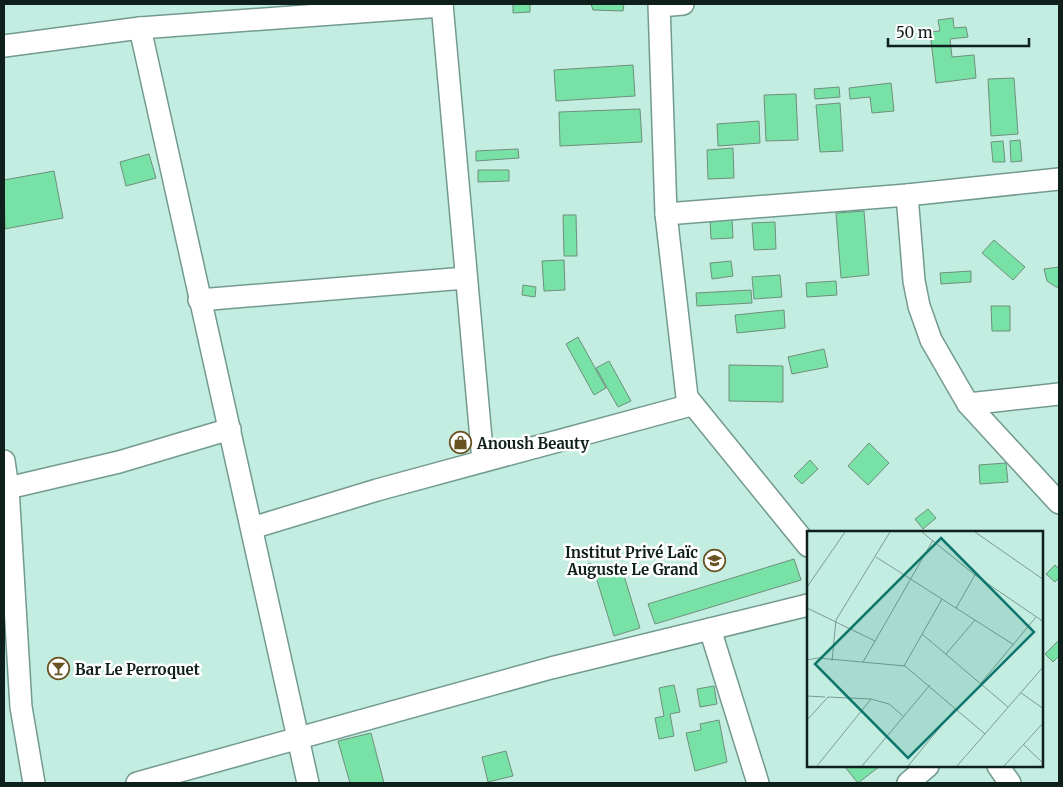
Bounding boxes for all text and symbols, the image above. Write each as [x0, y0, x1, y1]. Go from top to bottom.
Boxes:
scale bar [888, 15, 1029, 47]
text: 50 m [896, 23, 933, 42]
shop icon: Anoush Beauty [449, 431, 473, 455]
place label: Anoush Beauty [476, 434, 589, 453]
inset map [807, 531, 1043, 767]
place label: Institut Privé Laïc Auguste Le Grand [565, 543, 698, 579]
school or university icon: Institut Privé Laïc Auguste Le Grand [702, 549, 726, 573]
bar icon: Bar Le Perroquet [47, 657, 71, 681]
place label: Bar Le Perroquet [75, 660, 200, 679]

